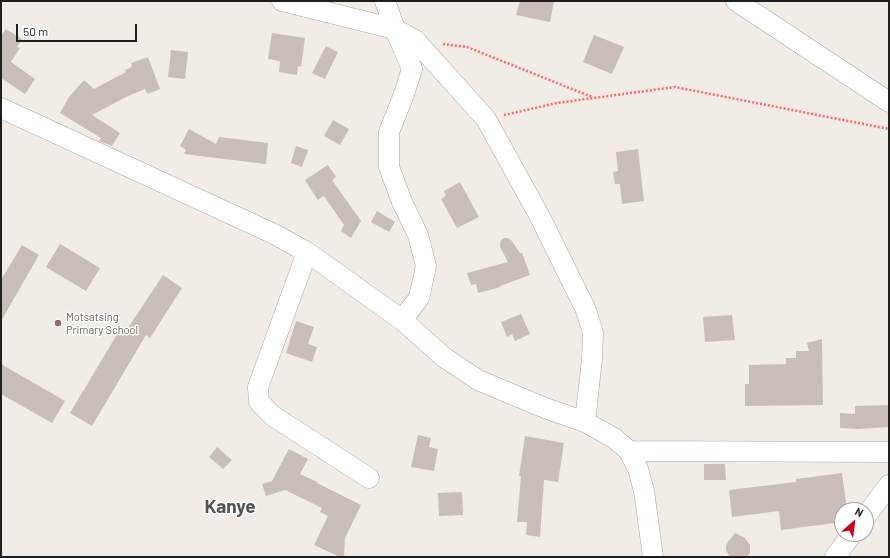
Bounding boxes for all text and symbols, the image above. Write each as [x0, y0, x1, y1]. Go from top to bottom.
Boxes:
scale bar [18, 16, 139, 42]
text: 50 m [23, 24, 48, 38]
place label: Motsatsing Primary School [66, 310, 138, 336]
marker: Motsatsing Primary School [53, 318, 63, 328]
district label: Kanye [204, 496, 256, 518]
north arrow [834, 502, 874, 542]
text: N [853, 504, 866, 519]

